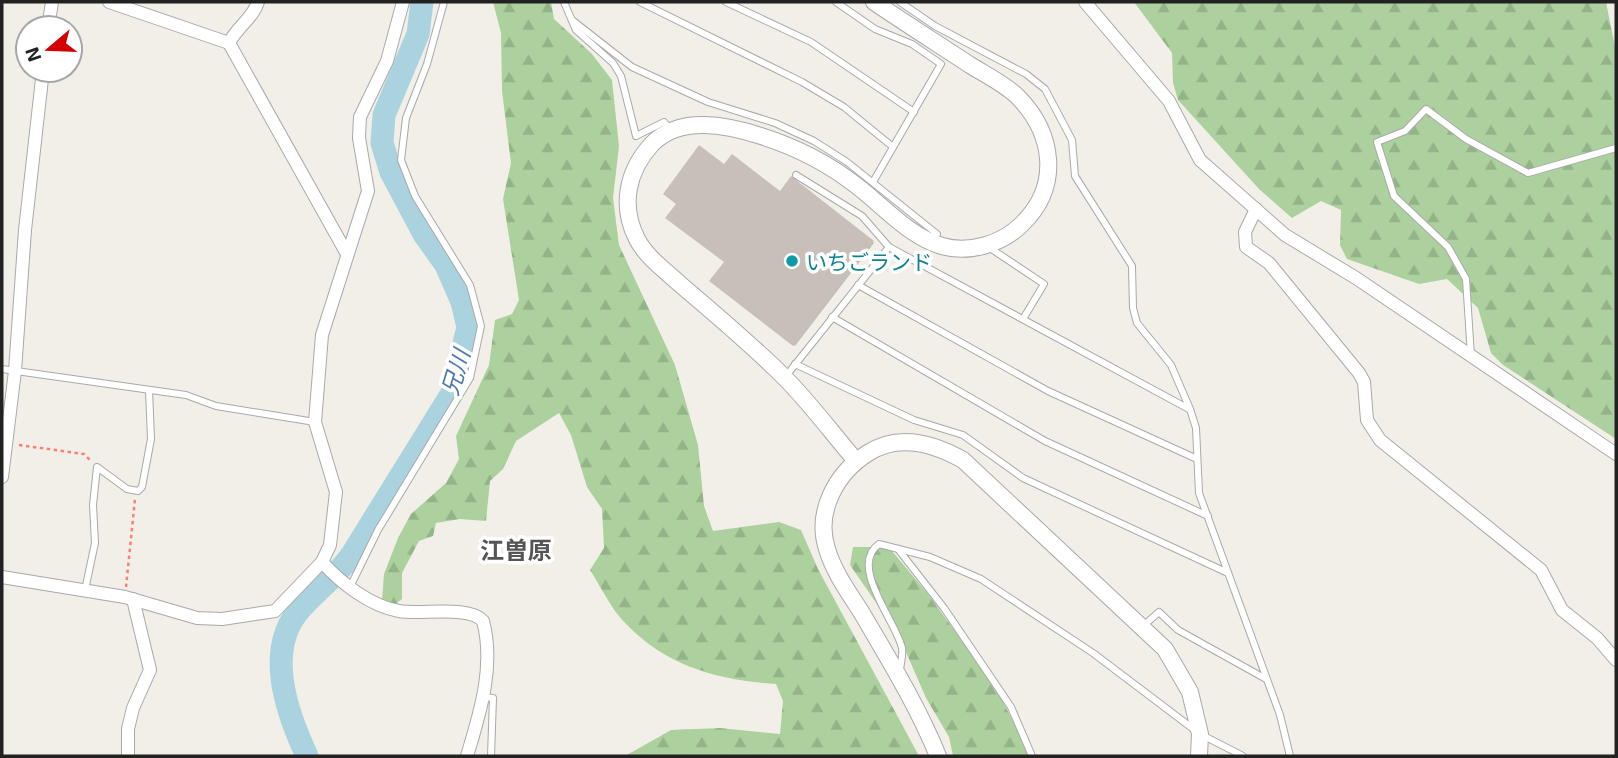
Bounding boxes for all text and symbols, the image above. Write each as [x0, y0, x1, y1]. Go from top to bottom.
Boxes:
north arrow [14, 14, 84, 84]
text: N [19, 44, 46, 65]
place label: いちごランド [806, 249, 932, 274]
marker: いちごランド [784, 253, 800, 269]
water label: 兄川 [435, 343, 476, 398]
district label: 江曽原 [480, 535, 552, 564]

